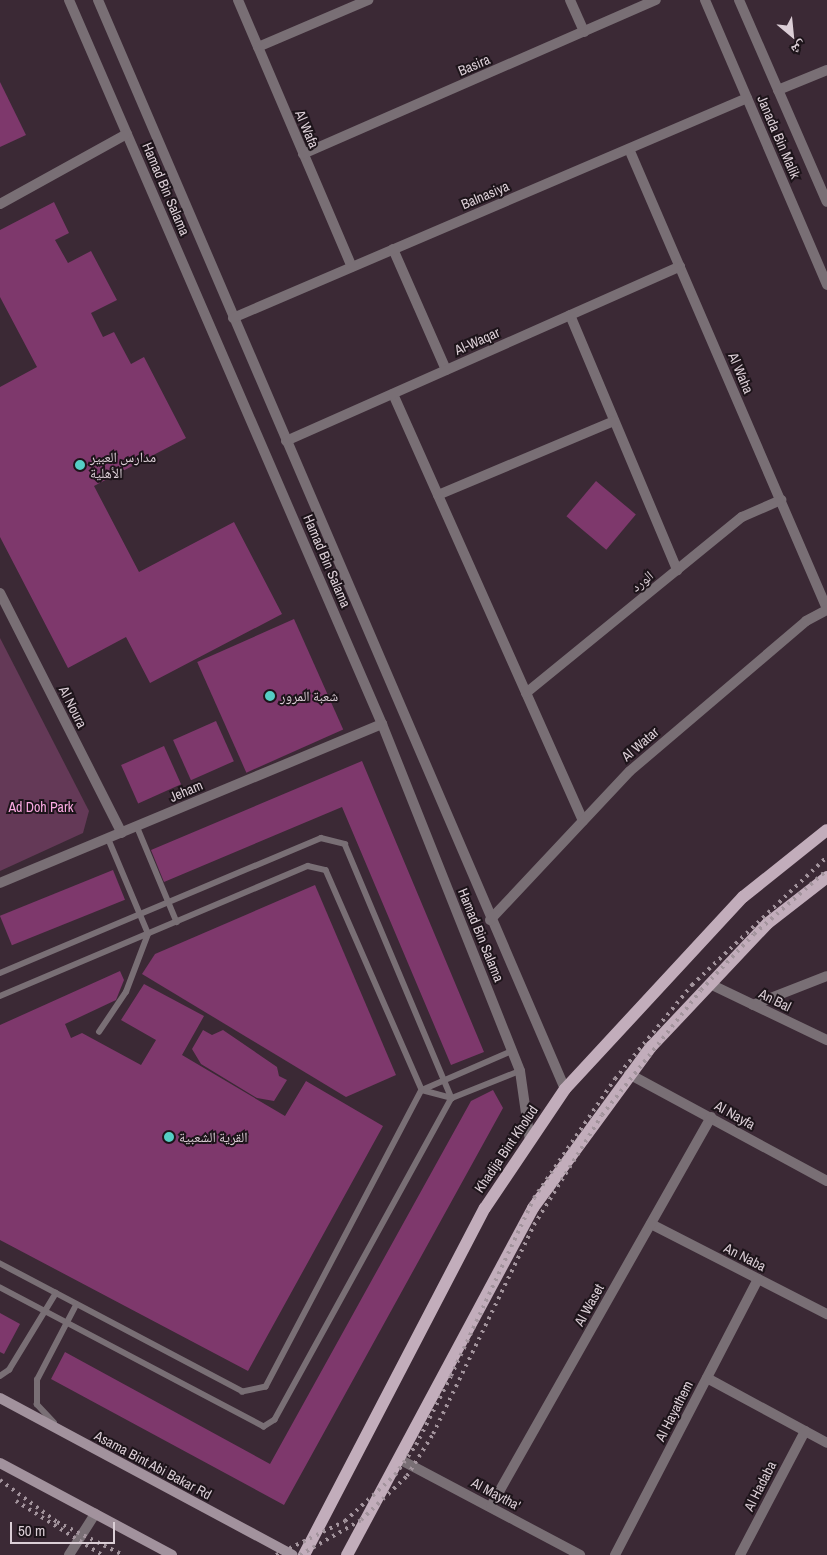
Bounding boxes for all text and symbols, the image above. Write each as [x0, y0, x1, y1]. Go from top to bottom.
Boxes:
north arrow [767, 10, 817, 60]
text: ش [788, 37, 810, 60]
street label: Basira [455, 51, 493, 79]
street label: Janada Bin Malik [754, 93, 804, 181]
street label: Al Wafa [291, 107, 323, 151]
street label: Hamad Bin Salama [139, 140, 193, 238]
street label: Balnasiya [459, 177, 511, 213]
street label: Al-Waqar [452, 324, 502, 358]
street label: Al Waha [725, 350, 757, 396]
place label: مدارس العبير الأهلية [90, 449, 156, 482]
marker: مدارس العبير الأهلية [74, 459, 86, 471]
street label: Hamad Bin Salama [300, 512, 354, 610]
street label: الورد [627, 567, 657, 595]
street label: Al Noura [55, 683, 91, 731]
place label: شعبة المرور [280, 688, 338, 704]
marker: شعبة المرور [264, 690, 276, 702]
street label: Al Watar [618, 723, 662, 765]
street label: Jeham [167, 777, 205, 805]
park label: Ad Doh Park [8, 799, 74, 815]
street label: Hamad Bin Salama [455, 886, 507, 984]
street label: An Bal [756, 985, 794, 1015]
street label: Al Nayfa [712, 1097, 758, 1133]
street label: Khadija Bint Kholud [471, 1102, 541, 1196]
place label: القرية الشعبية [179, 1129, 248, 1145]
marker: القرية الشعبية [163, 1131, 175, 1143]
street label: An Naba [721, 1239, 769, 1275]
street label: Al Waset [571, 1281, 607, 1329]
street label: Al Hayathem [652, 1378, 696, 1444]
street label: Asama Bint Abi Bakar Rd [91, 1427, 215, 1503]
street label: Al Hadaba [740, 1458, 780, 1514]
street label: Al Maytha' [469, 1474, 523, 1514]
scale bar [12, 1512, 118, 1544]
text: 50 m [18, 1520, 45, 1541]

